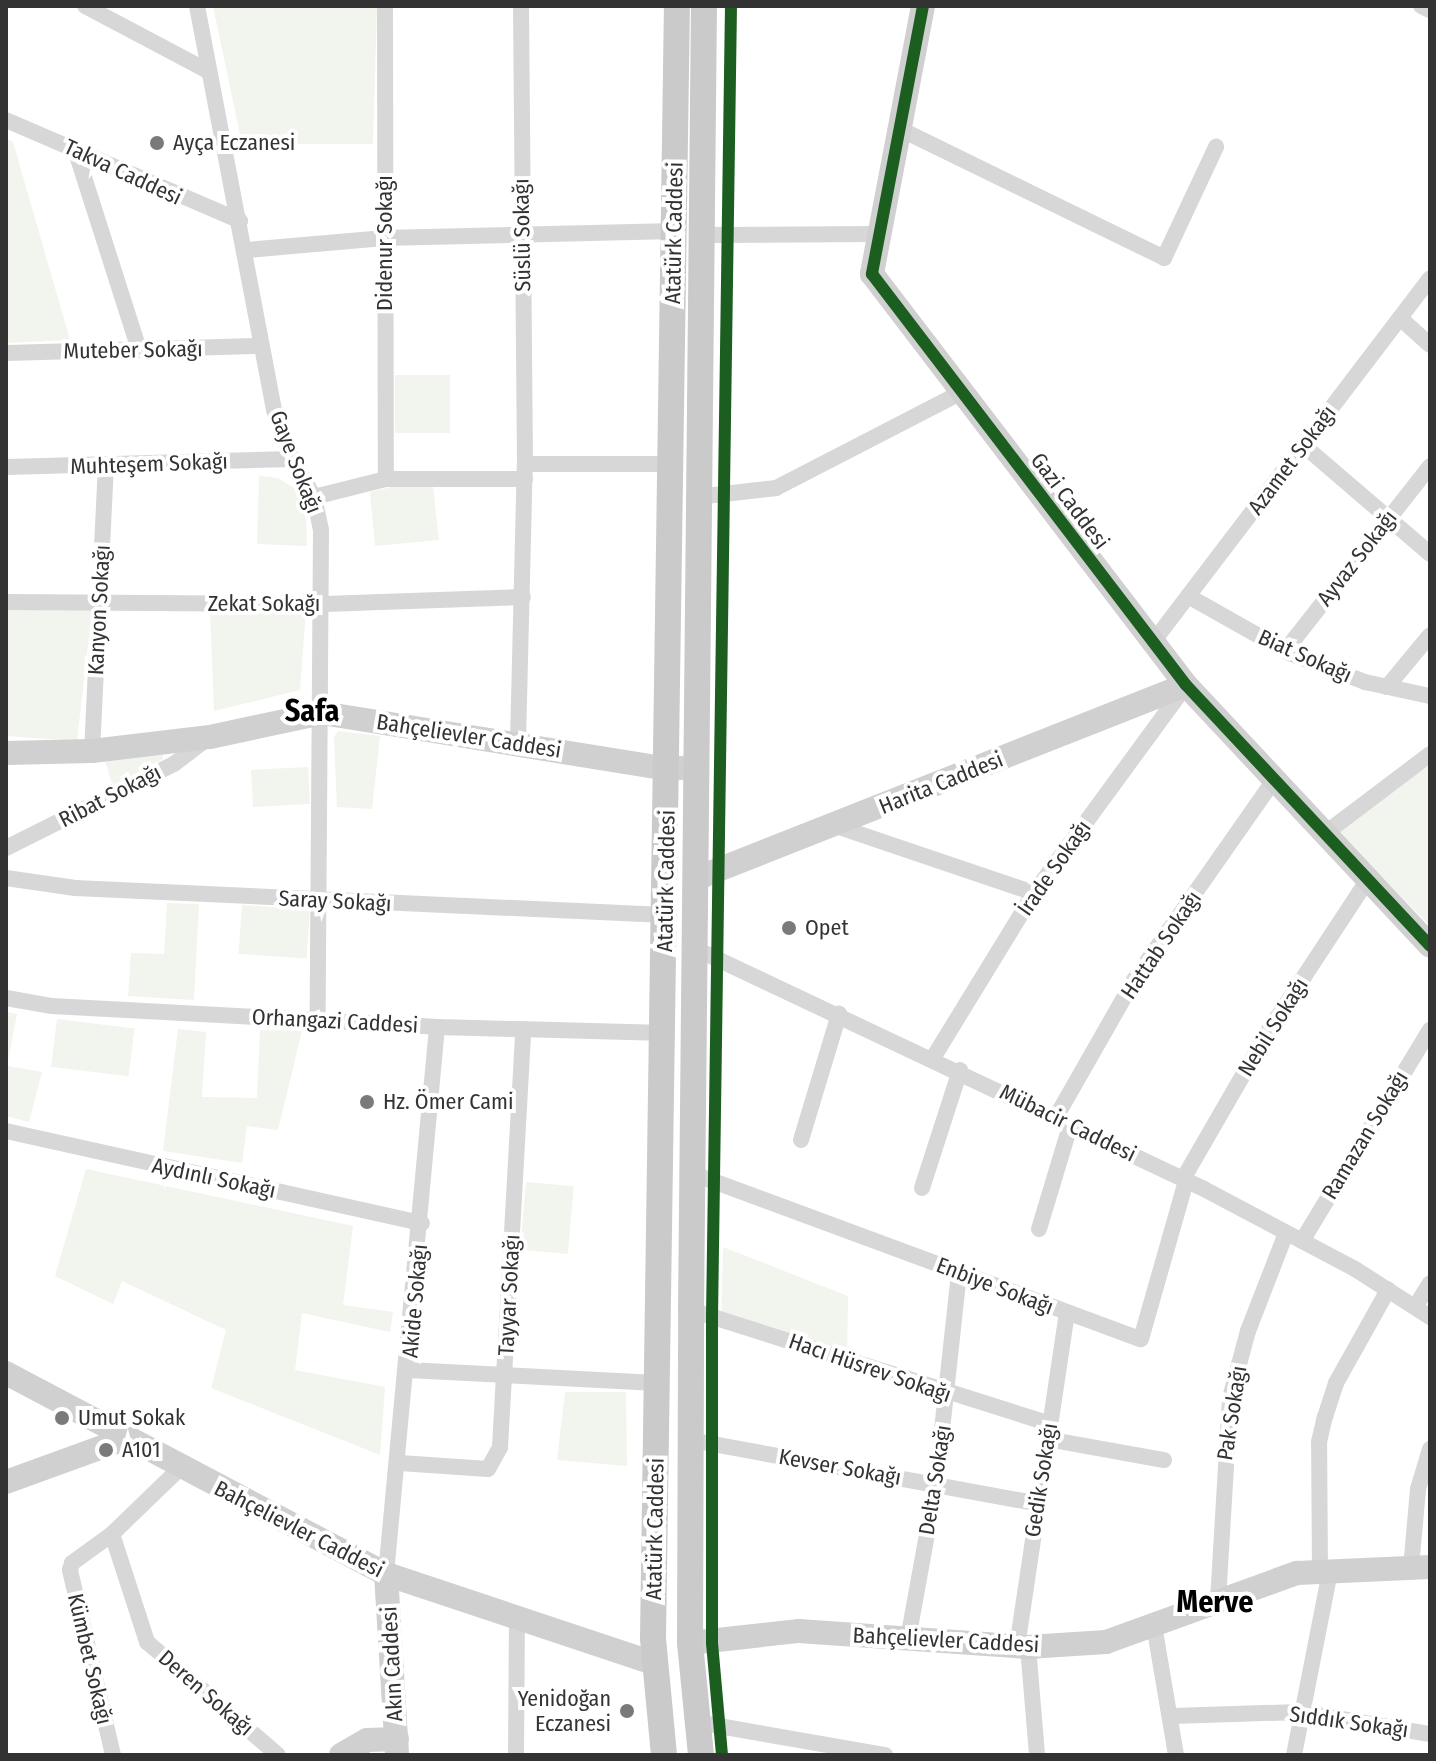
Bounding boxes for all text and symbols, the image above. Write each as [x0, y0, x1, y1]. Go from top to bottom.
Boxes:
place label: Ayça Eczanesi [173, 130, 295, 156]
street label: Takva Caddesi [60, 133, 186, 211]
marker: Ayça Eczanesi [148, 134, 166, 152]
street label: Atatürk Caddesi [660, 162, 688, 304]
street label: Didenur Sokağı [372, 175, 398, 311]
street label: Süslü Sokağı [508, 178, 536, 292]
street label: Muteber Sokağı [63, 336, 203, 364]
street label: Azamet Sokağı [1242, 400, 1342, 520]
street label: Gaye Sokağı [264, 407, 328, 517]
street label: Muhteşem Sokağı [70, 448, 228, 480]
street label: Gazi Caddesi [1025, 448, 1115, 554]
street label: Ayvaz Sokağı [1311, 505, 1403, 611]
street label: Kanyon Sokağı [82, 544, 116, 676]
street label: Zekat Sokağı [208, 591, 320, 617]
street label: Biat Sokağı [1254, 624, 1356, 688]
district label: Safa [285, 693, 339, 729]
street label: Bahçelievler Caddesi [375, 708, 563, 764]
street label: Harita Caddesi [875, 746, 1007, 820]
street label: Ribat Sokağı [55, 759, 165, 833]
street label: Atatürk Caddesi [652, 810, 680, 952]
street label: İrade Sokağı [1012, 815, 1096, 921]
street label: Saray Sokağı [278, 885, 392, 917]
street label: Hattab Sokağı [1115, 886, 1207, 1004]
place label: Opet [805, 915, 849, 941]
marker: Opet [780, 919, 798, 937]
street label: Nebil Sokağı [1232, 973, 1314, 1081]
street label: Orhangazi Caddesi [251, 1003, 419, 1039]
street label: Ramazan Sokağı [1316, 1066, 1414, 1204]
street label: Mübacir Caddesi [996, 1079, 1140, 1167]
place label: Hz. Ömer Cami [383, 1089, 514, 1115]
marker: Hz. Ömer Cami [358, 1093, 376, 1111]
street label: Aydınlı Sokağı [150, 1152, 278, 1204]
street label: Tayyar Sokağı [493, 1234, 525, 1356]
street label: Akide Sokağı [397, 1243, 433, 1359]
street label: Enbiye Sokağı [933, 1252, 1057, 1320]
street label: Hacı Hüsrev Sokağı [785, 1328, 955, 1408]
street label: Pak Sokağı [1211, 1364, 1253, 1462]
place label: Umut Sokak [78, 1405, 185, 1431]
marker: Umut Sokak [53, 1409, 71, 1427]
street label: Gedik Sokağı [1019, 1421, 1063, 1539]
street label: Delta Sokağı [913, 1423, 957, 1537]
place label: A101 [122, 1437, 161, 1463]
marker: A101 [97, 1441, 115, 1459]
street label: Kevser Sokağı [777, 1443, 903, 1491]
street label: Atatürk Caddesi [641, 1458, 669, 1600]
street label: Bahçelievler Caddesi [210, 1475, 388, 1583]
district label: Merve [1177, 1584, 1253, 1620]
street label: Kümbet Sokağı [62, 1591, 118, 1727]
street label: Akın Caddesi [376, 1606, 408, 1722]
street label: Bahçelievler Caddesi [852, 1622, 1040, 1658]
street label: Deren Sokağı [153, 1645, 259, 1741]
place label: Yenidoğan Eczanesi [518, 1685, 611, 1736]
street label: Sıddık Sokağı [1288, 1701, 1410, 1743]
marker: Yenidoğan Eczanesi [618, 1702, 636, 1720]

